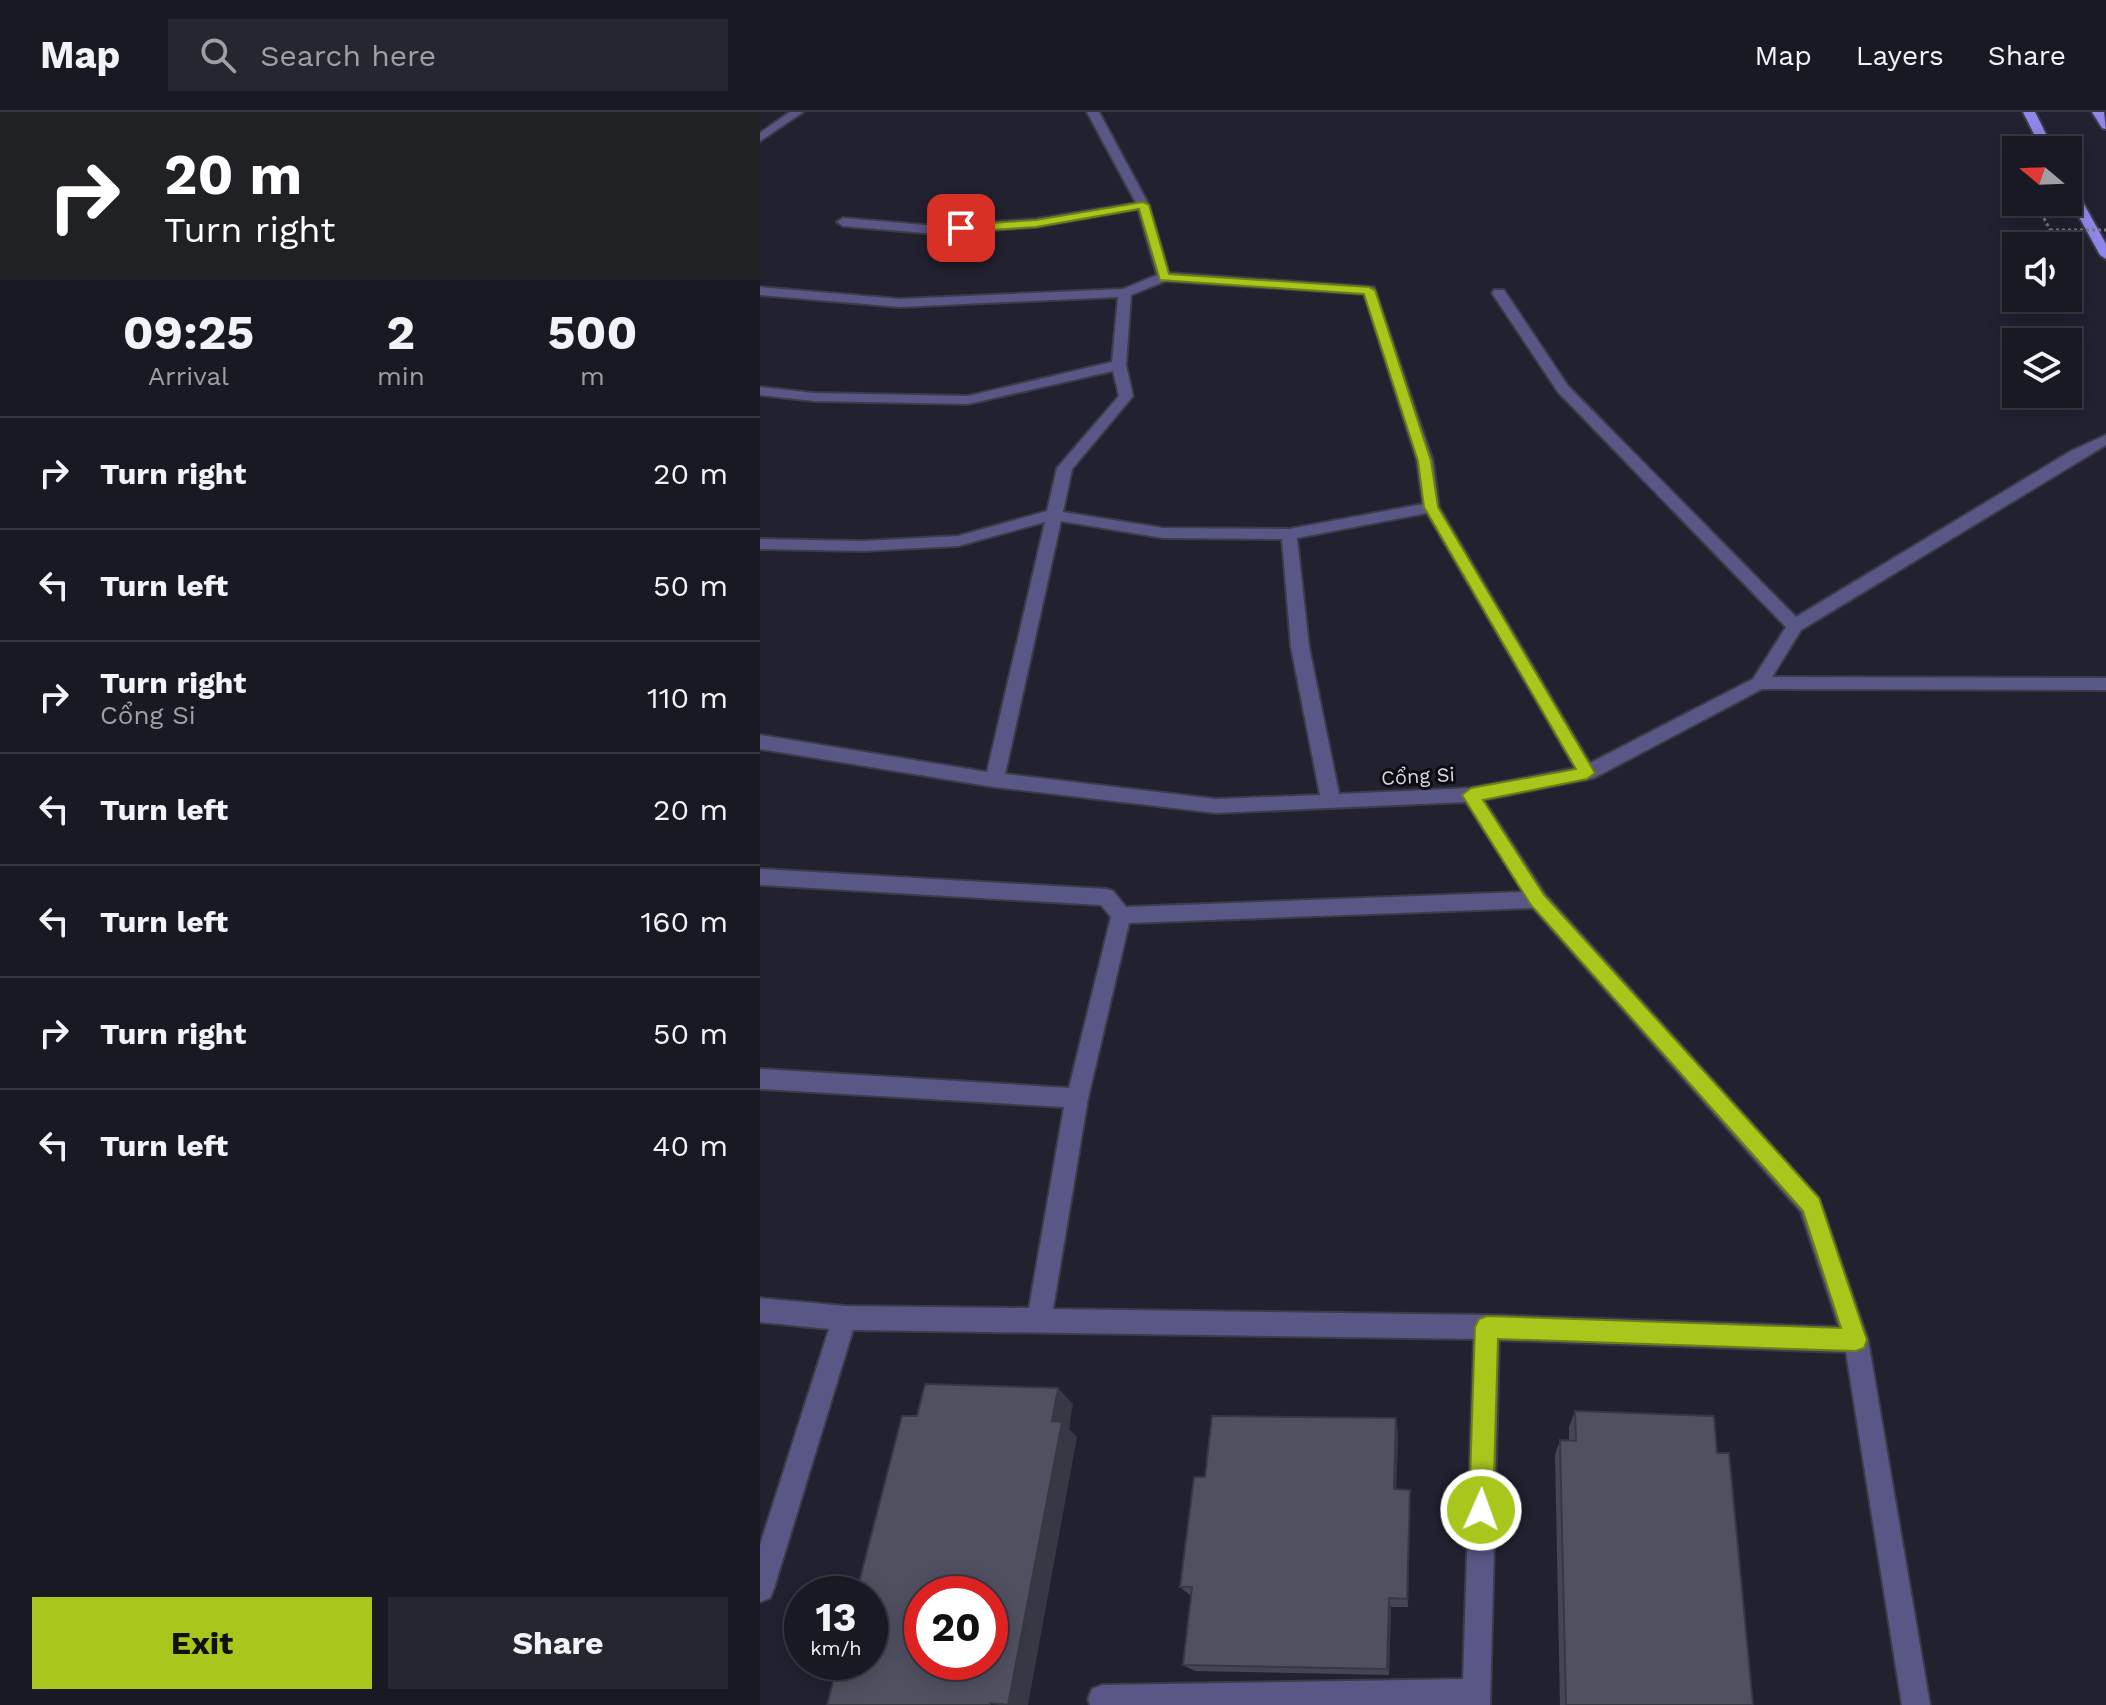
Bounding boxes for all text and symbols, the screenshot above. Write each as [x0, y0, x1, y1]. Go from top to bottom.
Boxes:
search box [168, 19, 728, 91]
text: Map [40, 33, 120, 77]
icon: search [196, 33, 240, 77]
text: Search here [260, 38, 436, 73]
text: Map [1755, 39, 1812, 72]
text: Layers [1856, 39, 1944, 72]
text: Share [1988, 39, 2066, 72]
north arrow [2002, 136, 2082, 216]
map controls [2002, 136, 2082, 408]
text: 20 m [164, 142, 302, 208]
icon: right [32, 144, 136, 248]
pin [927, 194, 995, 262]
icon: arrive [939, 206, 983, 250]
text: Turn right [164, 209, 335, 251]
button: sound [2002, 232, 2082, 312]
text: 09:25 [123, 304, 254, 361]
text: 2 [387, 304, 415, 361]
text: 500 [547, 304, 637, 361]
button: layers [2002, 328, 2082, 408]
text: Arrival [148, 361, 229, 391]
text: min [377, 361, 425, 391]
text: m [580, 361, 605, 391]
icon: right [32, 451, 76, 495]
text: Turn right [100, 456, 246, 491]
text: 20 m [653, 456, 728, 491]
icon: left [32, 563, 76, 607]
text: Turn left [100, 568, 228, 603]
text: 50 m [653, 568, 728, 603]
text: Turn right [100, 665, 246, 700]
icon: right [32, 675, 76, 719]
text: 110 m [647, 680, 728, 715]
text: Cổng Si [100, 700, 196, 730]
street label: Cổng Si [1381, 762, 1455, 790]
icon: left [32, 787, 76, 831]
text: Turn left [100, 792, 228, 827]
text: 20 m [653, 792, 728, 827]
icon: left [32, 899, 76, 943]
text: Turn left [100, 904, 228, 939]
text: 160 m [641, 904, 728, 939]
icon: right [32, 1011, 76, 1055]
text: Turn right [100, 1016, 246, 1051]
text: 50 m [653, 1016, 728, 1051]
icon: left [32, 1123, 76, 1167]
text: Turn left [100, 1128, 228, 1163]
text: 40 m [652, 1128, 728, 1163]
position arrow [1439, 1468, 1523, 1552]
speed limit sign: 20 [904, 1576, 1008, 1680]
text: 13 [816, 1594, 856, 1641]
button: Exit [32, 1597, 372, 1689]
button: Share [388, 1597, 728, 1689]
text: km/h [810, 1636, 862, 1660]

